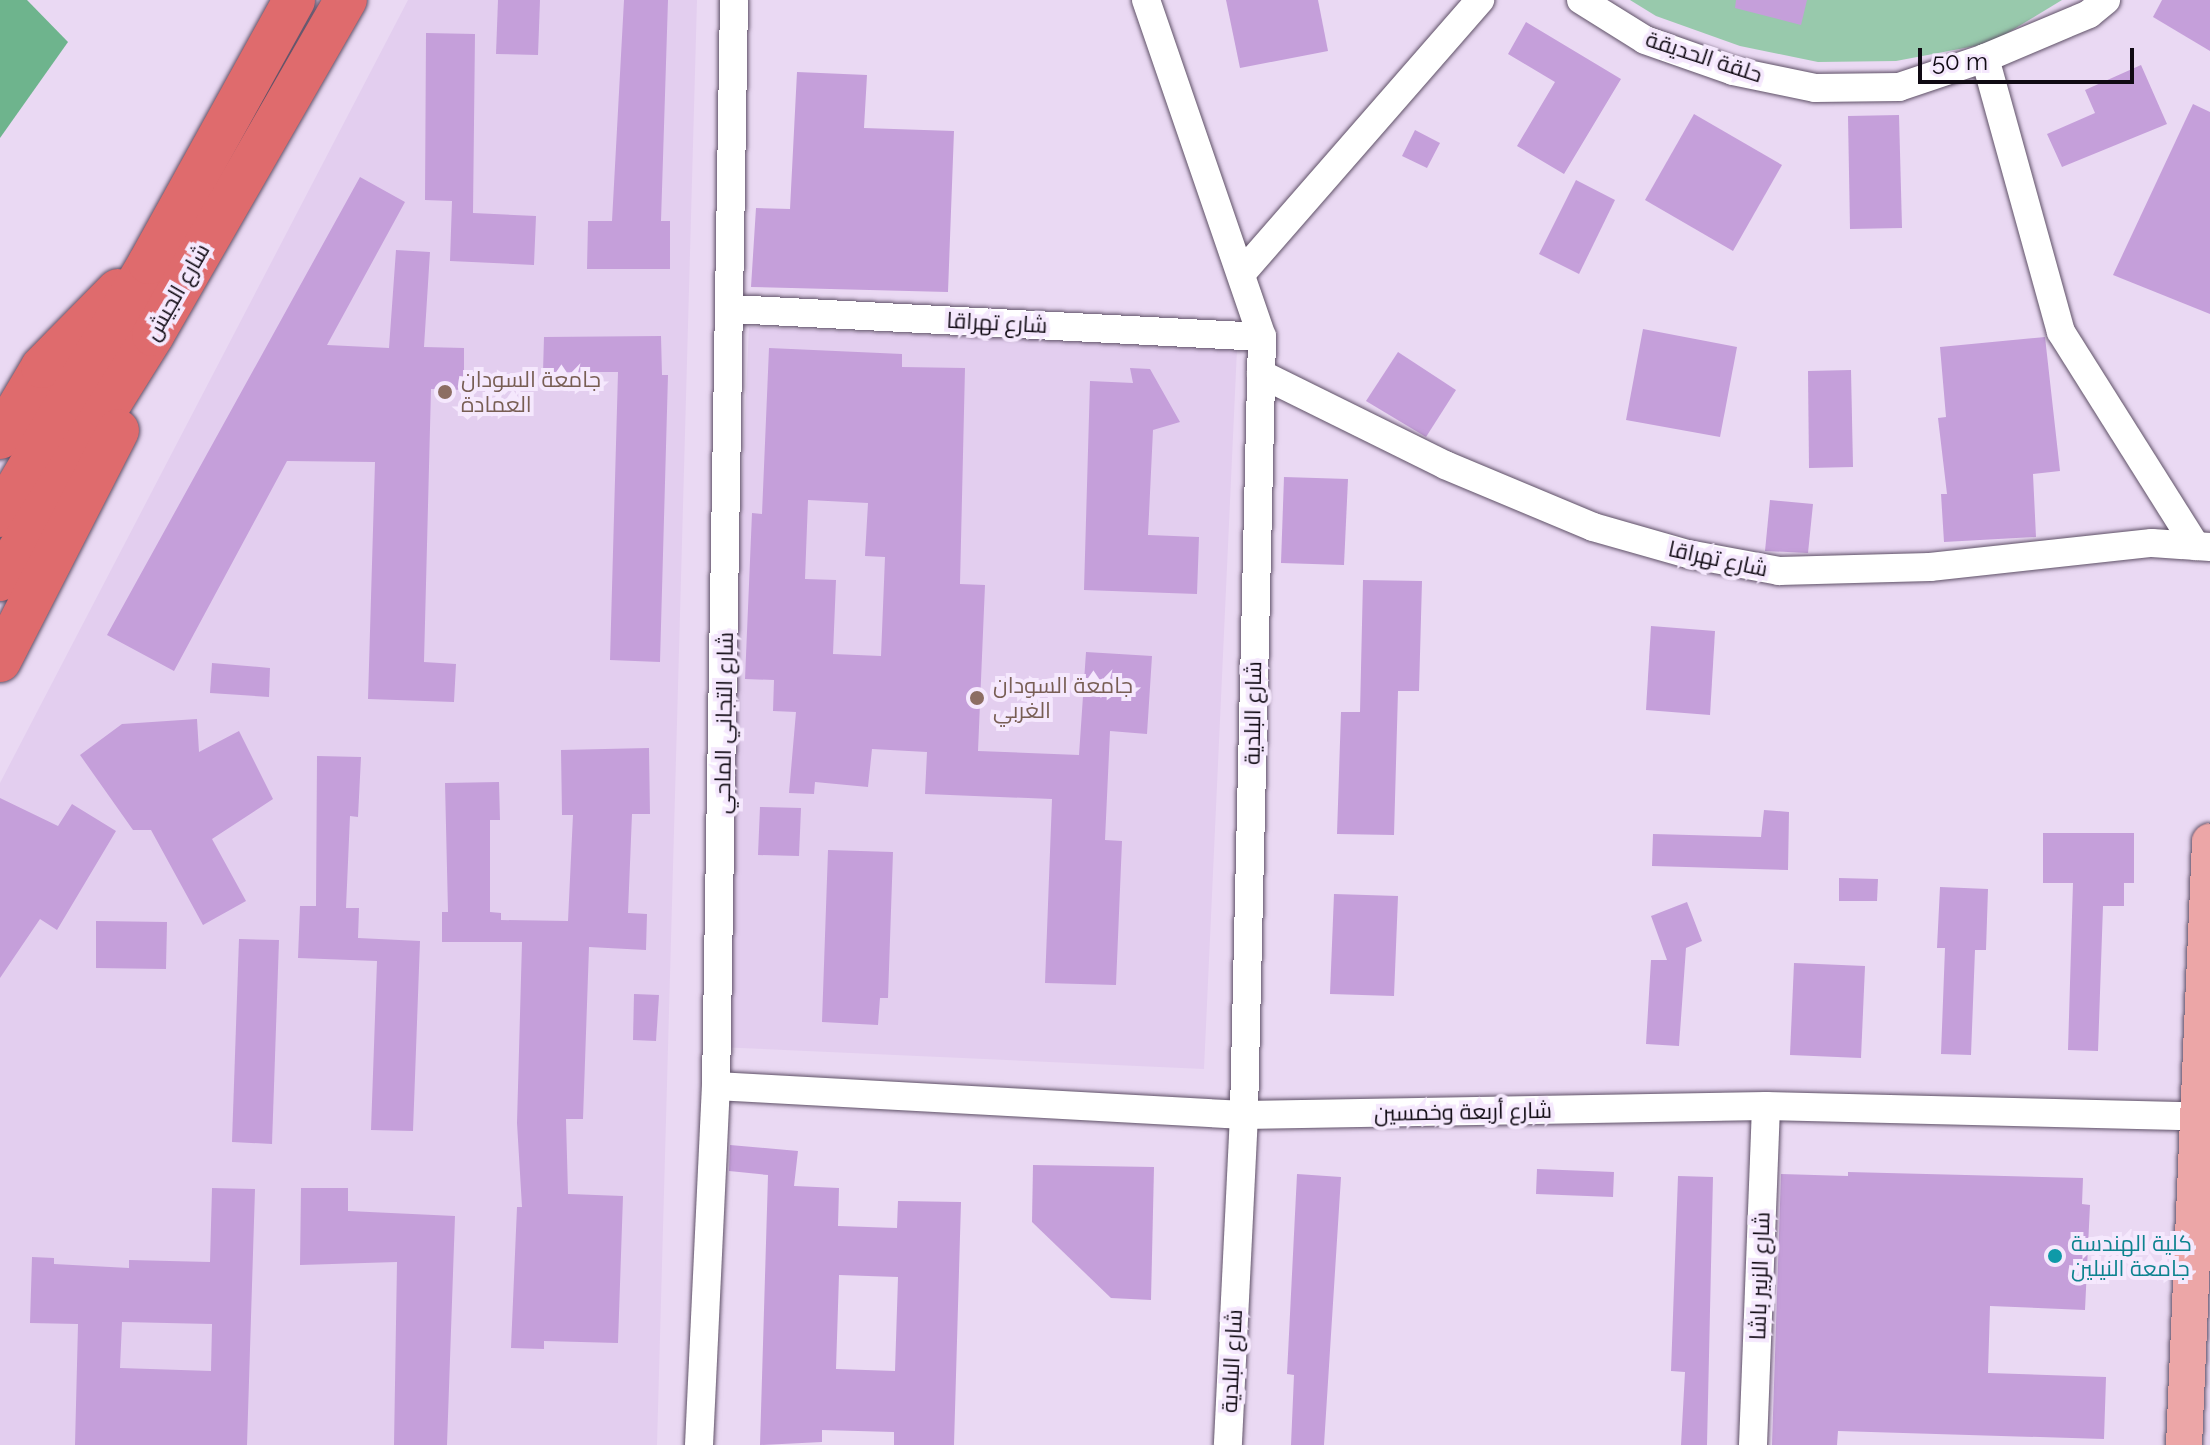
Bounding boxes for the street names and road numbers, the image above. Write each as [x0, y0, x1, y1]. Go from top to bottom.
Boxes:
street label: حلقة الحديقة [1642, 26, 1766, 88]
street label: شارع الجيش [139, 239, 215, 345]
street label: شارع تهراقا [946, 307, 1048, 339]
street label: شارع تهراقا [1666, 536, 1770, 582]
street label: شارع التجاني الماحي [709, 632, 739, 814]
street label: شارع البلدية [1239, 661, 1267, 765]
street label: شارع أربعة وخمسين [1374, 1097, 1552, 1127]
street label: شارع الزبير باشا [1745, 1211, 1775, 1341]
street label: شارع البلدية [1216, 1308, 1248, 1414]

